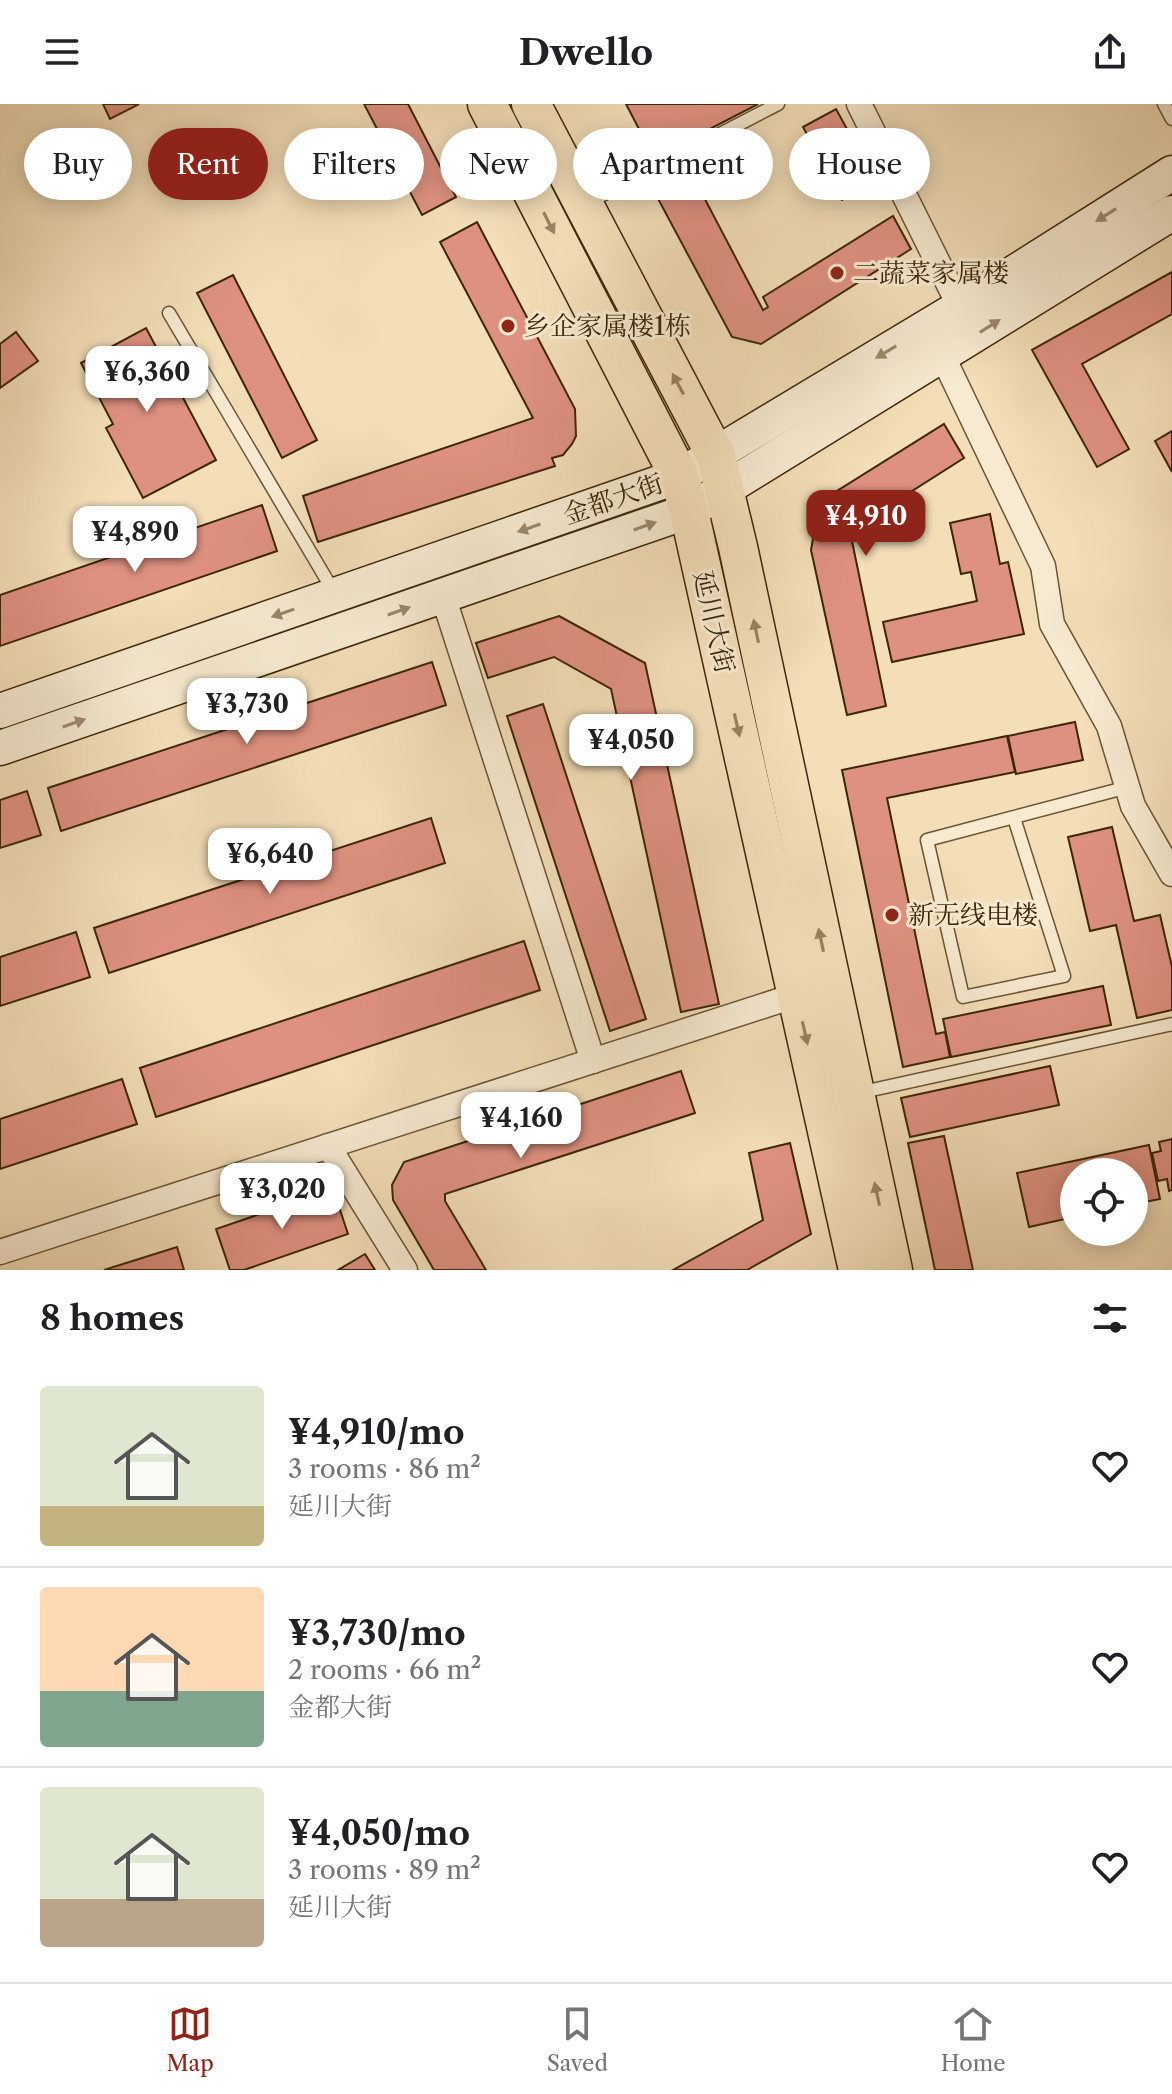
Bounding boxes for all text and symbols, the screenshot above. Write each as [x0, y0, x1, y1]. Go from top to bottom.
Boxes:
icon: menu [40, 30, 84, 74]
text: Dwello [519, 30, 653, 74]
icon: share [1088, 30, 1132, 74]
chip: Buy [24, 128, 132, 200]
chip: Rent [148, 128, 268, 200]
chip: Filters [284, 128, 424, 200]
chip: New [440, 128, 557, 200]
chip: Apartment [573, 128, 773, 200]
chip: House [789, 128, 930, 200]
one-way arrow [1095, 207, 1117, 221]
one-way arrow [542, 212, 555, 235]
place label: 二蔬菜家属楼 [853, 257, 1009, 289]
marker: 二蔬菜家属楼 [828, 264, 846, 282]
place label: 乡企家属楼1栋 [524, 310, 691, 342]
marker: 乡企家属楼1栋 [499, 317, 517, 335]
one-way arrow [979, 319, 1001, 333]
one-way arrow [875, 345, 897, 359]
pin: ¥6,360 [82, 346, 212, 414]
text: ¥6,360 [103, 356, 191, 388]
one-way arrow [672, 373, 685, 396]
street label: 金都大街 [559, 467, 667, 531]
pin: ¥4,910 [801, 490, 931, 558]
text: ¥4,910 [824, 500, 908, 532]
pin: ¥4,890 [70, 506, 200, 574]
text: ¥4,890 [91, 516, 179, 548]
one-way arrow [633, 520, 657, 532]
one-way arrow [516, 523, 540, 535]
street label: 延川大街 [687, 568, 741, 676]
one-way arrow [387, 604, 411, 616]
one-way arrow [271, 608, 295, 620]
one-way arrow [749, 618, 762, 643]
pin: ¥3,730 [182, 678, 312, 746]
text: ¥3,730 [205, 688, 289, 720]
one-way arrow [731, 713, 744, 738]
pin: ¥4,050 [566, 714, 696, 782]
one-way arrow [62, 716, 86, 728]
text: ¥4,050 [587, 724, 675, 756]
pin: ¥6,640 [205, 828, 335, 896]
text: ¥6,640 [226, 838, 314, 870]
place label: 新无线电楼 [908, 899, 1038, 931]
marker: 新无线电楼 [883, 906, 901, 924]
one-way arrow [814, 927, 827, 952]
one-way arrow [799, 1021, 812, 1046]
pin: ¥4,160 [456, 1092, 586, 1160]
text: ¥4,160 [479, 1102, 563, 1134]
map controls [1060, 1158, 1148, 1246]
button: locate [1060, 1158, 1148, 1246]
pin: ¥3,020 [217, 1163, 347, 1231]
text: ¥3,020 [238, 1173, 326, 1205]
one-way arrow [870, 1181, 883, 1206]
icon: filters [1088, 1296, 1132, 1340]
text: 8 homes [40, 1297, 184, 1339]
text: ¥4,910/mo [288, 1411, 465, 1453]
icon: home [104, 1418, 200, 1514]
icon: heart [1088, 1444, 1132, 1488]
text: 3 rooms · 86 m² [288, 1453, 481, 1485]
text: 延川大街 [288, 1490, 392, 1522]
text: ¥3,730/mo [288, 1612, 466, 1654]
icon: home [104, 1619, 200, 1715]
icon: heart [1088, 1645, 1132, 1689]
text: 2 rooms · 66 m² [288, 1654, 481, 1686]
text: 金都大街 [288, 1691, 392, 1723]
text: ¥4,050/mo [288, 1812, 470, 1854]
icon: home [104, 1819, 200, 1915]
icon: heart [1088, 1845, 1132, 1889]
text: 3 rooms · 89 m² [288, 1854, 481, 1886]
text: 延川大街 [288, 1891, 392, 1923]
tab: Map [167, 2002, 214, 2077]
tab: Saved [547, 2002, 608, 2077]
tab: Home [941, 2002, 1005, 2077]

